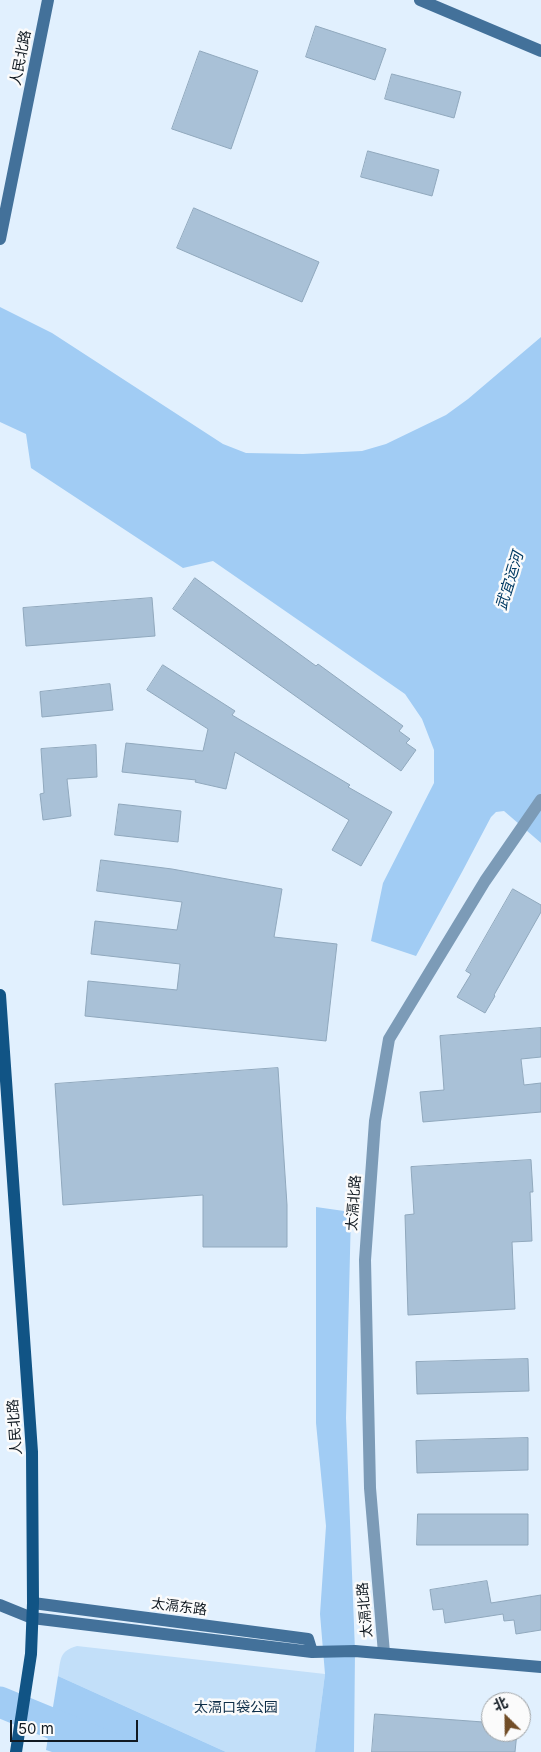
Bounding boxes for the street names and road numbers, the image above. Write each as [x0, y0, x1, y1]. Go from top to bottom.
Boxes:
street label: 人民北路 [7, 29, 35, 87]
street label: 太滆北路 [344, 1174, 364, 1232]
street label: 人民北路 [5, 1398, 25, 1456]
street label: 太滆北路 [354, 1581, 376, 1639]
street label: 太滆东路 [150, 1595, 208, 1619]

